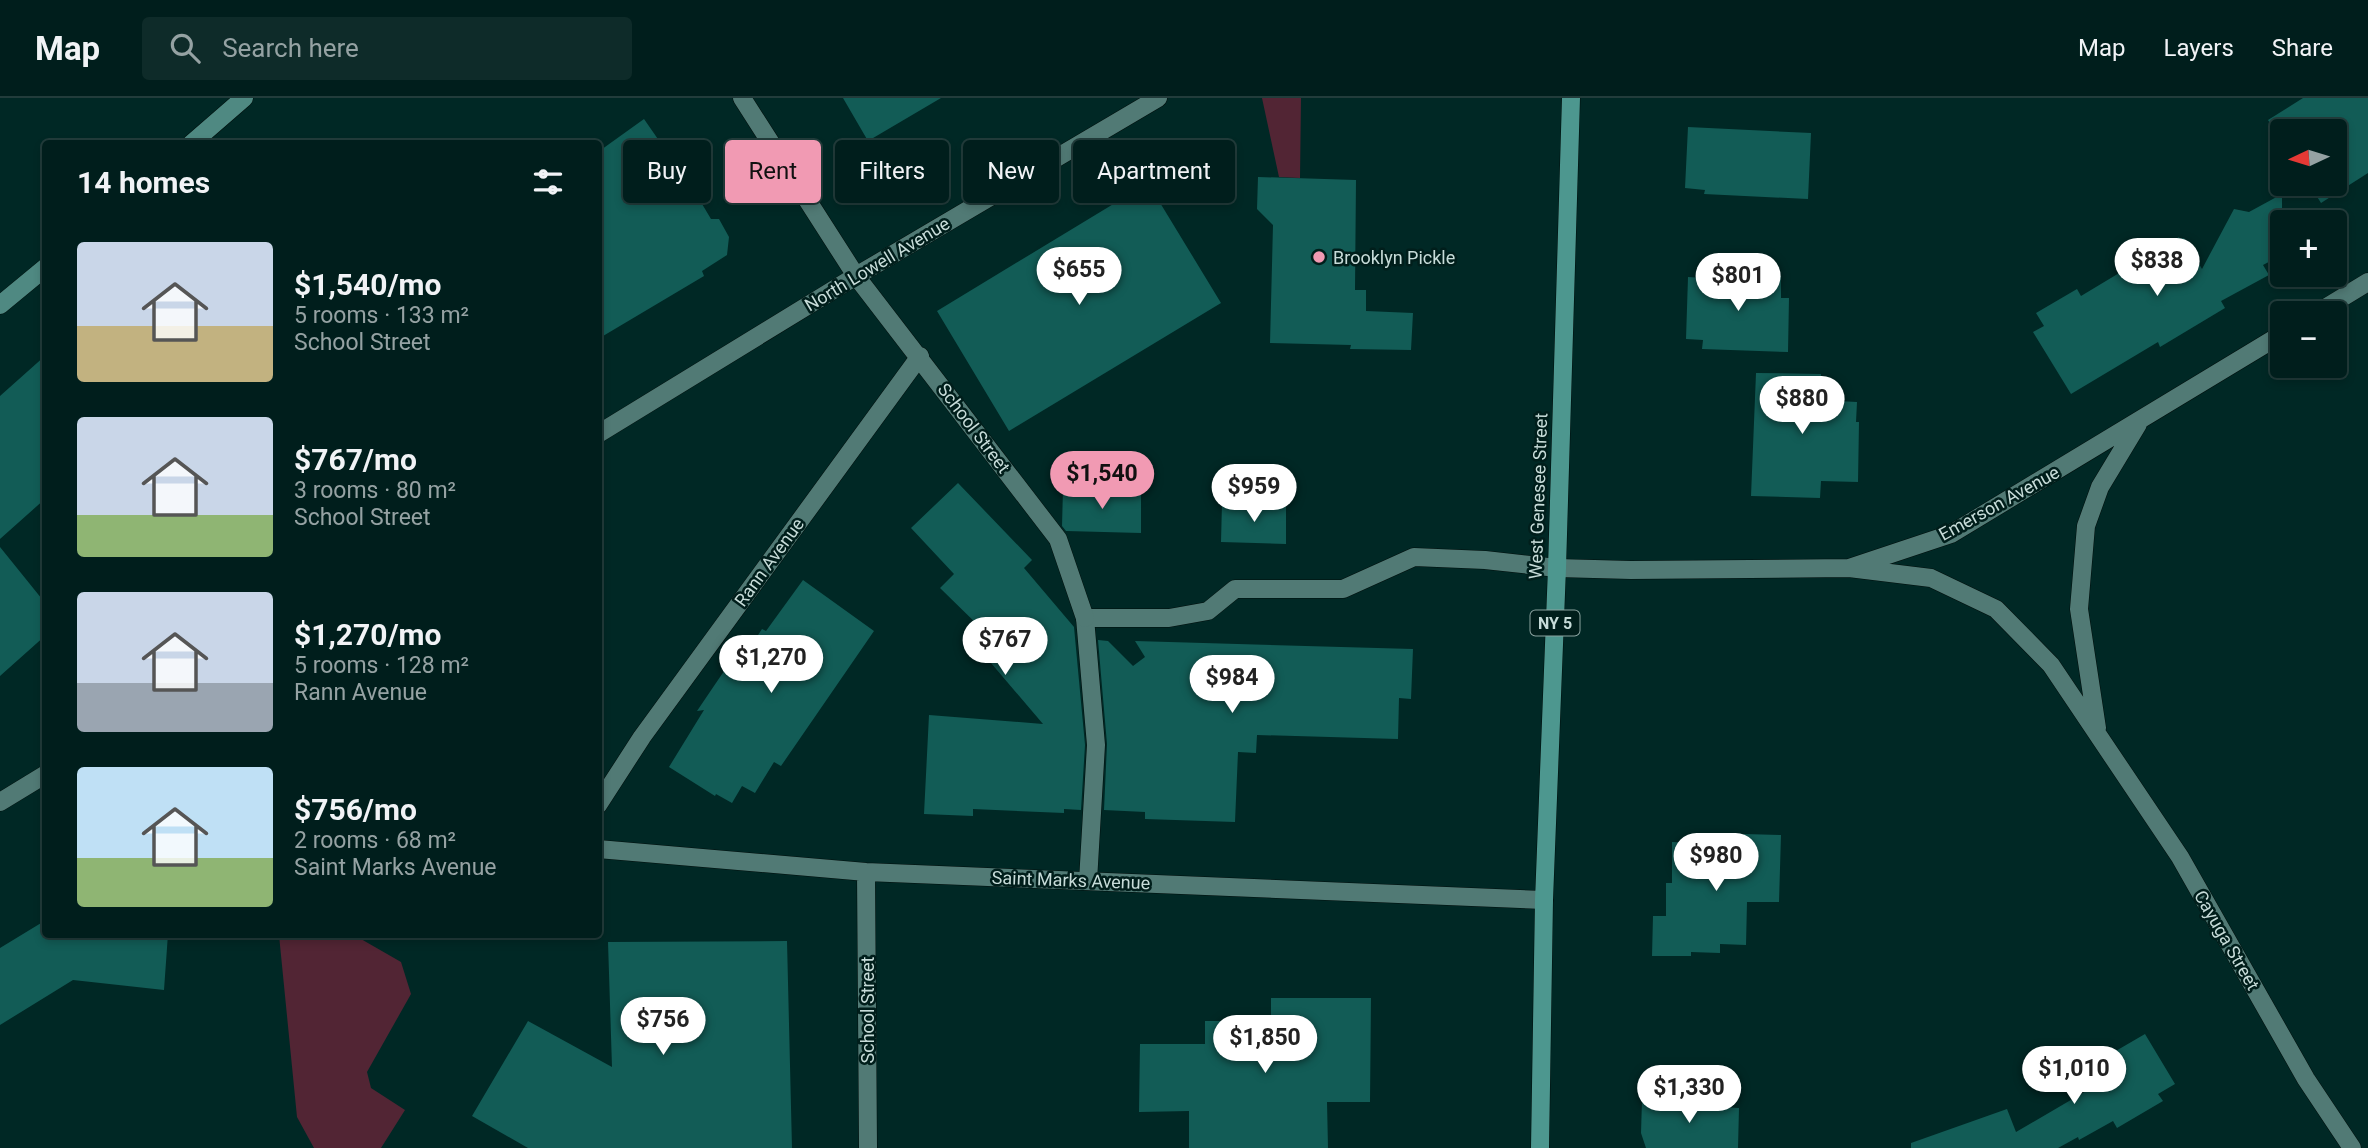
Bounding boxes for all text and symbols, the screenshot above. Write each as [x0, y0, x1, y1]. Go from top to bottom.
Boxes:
search box [142, 17, 632, 80]
text: Map [35, 29, 100, 68]
icon: search [166, 29, 204, 67]
text: Search here [222, 33, 359, 63]
text: Map [2078, 34, 2126, 62]
text: Layers [2164, 34, 2234, 62]
text: Share [2272, 34, 2333, 62]
north arrow [2270, 119, 2347, 196]
map controls [2270, 119, 2347, 378]
chip: Buy [623, 140, 711, 203]
chip: Rent [725, 140, 821, 203]
chip: Filters [835, 140, 949, 203]
chip: New [963, 140, 1059, 203]
chip: Apartment [1073, 140, 1235, 203]
icon: filters [529, 163, 567, 201]
text: 14 homes [77, 165, 210, 200]
button: + [2270, 210, 2347, 287]
street label: North Lowell Avenue [801, 213, 953, 315]
pin: $838 [2116, 238, 2198, 298]
place label: Brooklyn Pickle [1333, 247, 1455, 268]
text: $838 [2131, 247, 2183, 274]
pin: $655 [1038, 248, 1120, 307]
marker: Brooklyn Pickle [1311, 249, 1327, 265]
pin: $801 [1697, 254, 1779, 313]
text: $655 [1053, 256, 1105, 283]
text: $801 [1712, 262, 1764, 289]
text: $1,540/mo [294, 267, 442, 302]
icon: home [133, 270, 217, 354]
button: − [2270, 301, 2347, 378]
text: 5 rooms · 133 m² [294, 302, 469, 329]
text: School Street [294, 329, 431, 356]
pin: $880 [1761, 376, 1843, 436]
street label: School Street [933, 379, 1015, 477]
text: $880 [1776, 385, 1828, 412]
street label: West Genesee Street [1525, 412, 1551, 580]
text: $767/mo [294, 442, 417, 477]
icon: home [133, 445, 217, 529]
pin: $1,540 [1045, 452, 1159, 511]
text: $1,540 [1066, 460, 1138, 487]
street label: Emerson Avenue [1935, 461, 2063, 545]
pin: $959 [1213, 464, 1295, 524]
text: $959 [1228, 473, 1280, 500]
text: 3 rooms · 80 m² [294, 477, 456, 504]
text: School Street [294, 504, 431, 531]
street label: Rann Avenue [730, 514, 808, 610]
road number: NY 5 [1530, 610, 1580, 636]
text: $1,270/mo [294, 617, 442, 652]
pin: $767 [964, 618, 1046, 677]
icon: home [133, 620, 217, 704]
text: $767 [979, 626, 1031, 653]
pin: $1,270 [714, 636, 828, 695]
text: $1,270 [735, 644, 807, 671]
text: 5 rooms · 128 m² [294, 652, 469, 679]
pin: $984 [1191, 656, 1273, 715]
text: $984 [1206, 664, 1258, 691]
text: Rann Avenue [294, 679, 427, 706]
text: $756/mo [294, 792, 417, 827]
icon: home [133, 795, 217, 879]
text: 2 rooms · 68 m² [294, 827, 456, 854]
pin: $980 [1675, 834, 1757, 893]
text: $980 [1690, 842, 1742, 869]
text: Saint Marks Avenue [294, 854, 497, 881]
street label: Saint Marks Avenue [991, 867, 1151, 893]
street label: Cayuga Street [2190, 886, 2264, 994]
street label: School Street [857, 956, 878, 1063]
pin: $756 [622, 998, 704, 1057]
text: $756 [637, 1006, 689, 1033]
pin: $1,850 [1208, 1016, 1322, 1075]
text: $1,850 [1229, 1024, 1301, 1051]
pin: $1,010 [2017, 1046, 2131, 1106]
text: $1,010 [2038, 1055, 2110, 1082]
pin: $1,330 [1632, 1066, 1746, 1125]
text: $1,330 [1653, 1074, 1725, 1101]

